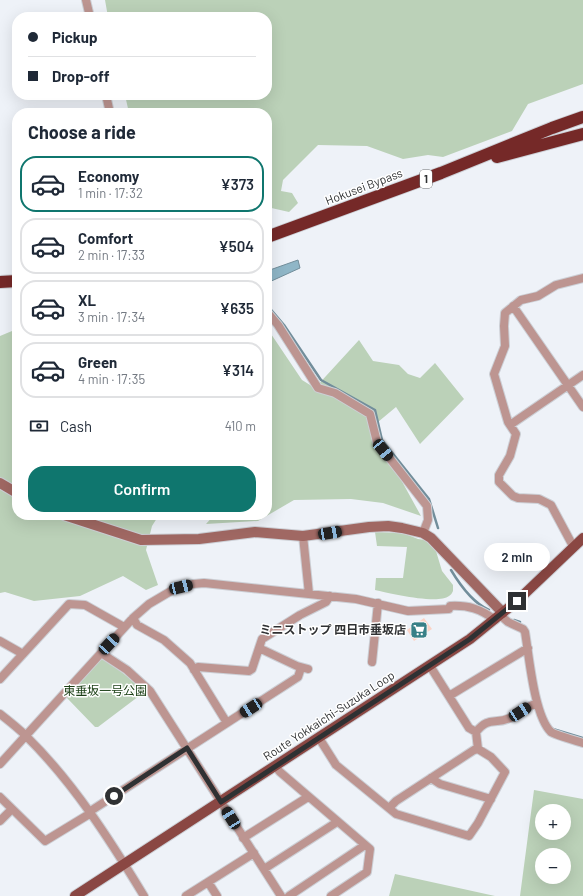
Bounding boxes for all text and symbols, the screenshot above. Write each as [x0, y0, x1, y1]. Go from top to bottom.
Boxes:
text: Pickup [52, 28, 98, 46]
text: Drop-off [52, 67, 110, 85]
text: Choose a ride [28, 121, 136, 143]
street label: Hokusei Bypass [323, 165, 404, 207]
icon: car [30, 166, 66, 202]
text: Economy [78, 167, 139, 185]
road number: 1 [420, 170, 432, 188]
text: ¥373 [220, 175, 254, 193]
text: 1 min · 17:32 [78, 185, 143, 201]
icon: car [30, 228, 66, 264]
text: Comfort [78, 229, 133, 247]
text: ¥504 [218, 237, 254, 255]
text: 2 min · 17:33 [78, 247, 145, 263]
icon: car [30, 290, 66, 326]
text: XL [78, 291, 96, 309]
text: ¥635 [220, 299, 254, 317]
text: 3 min · 17:34 [78, 309, 145, 325]
icon: car [30, 352, 66, 388]
text: Green [78, 353, 117, 371]
text: ¥314 [222, 361, 254, 379]
text: 4 min · 17:35 [78, 371, 145, 387]
icon: cash [28, 415, 50, 437]
text: Cash [60, 417, 92, 435]
text: 410 m [225, 418, 256, 434]
car [371, 437, 395, 463]
button: Confirm [28, 466, 256, 512]
car [317, 525, 343, 541]
callout: 2 min [484, 543, 550, 571]
text: 2 min [502, 549, 532, 565]
car [168, 578, 194, 596]
route end [508, 592, 526, 610]
supermarket icon: ミニストップ 四日市垂坂店 [409, 620, 429, 640]
place label: ミニストップ 四日市垂坂店 [260, 622, 406, 636]
car [96, 631, 122, 657]
street label: Route Yokkaichi-Suzuka Loop [260, 667, 397, 763]
park label: 東垂坂一号公園 [63, 683, 147, 697]
car [238, 696, 264, 720]
car [507, 700, 533, 724]
route start [105, 787, 123, 805]
map controls [535, 804, 571, 884]
button: + [535, 804, 571, 840]
car [220, 805, 242, 831]
button: − [535, 848, 571, 884]

